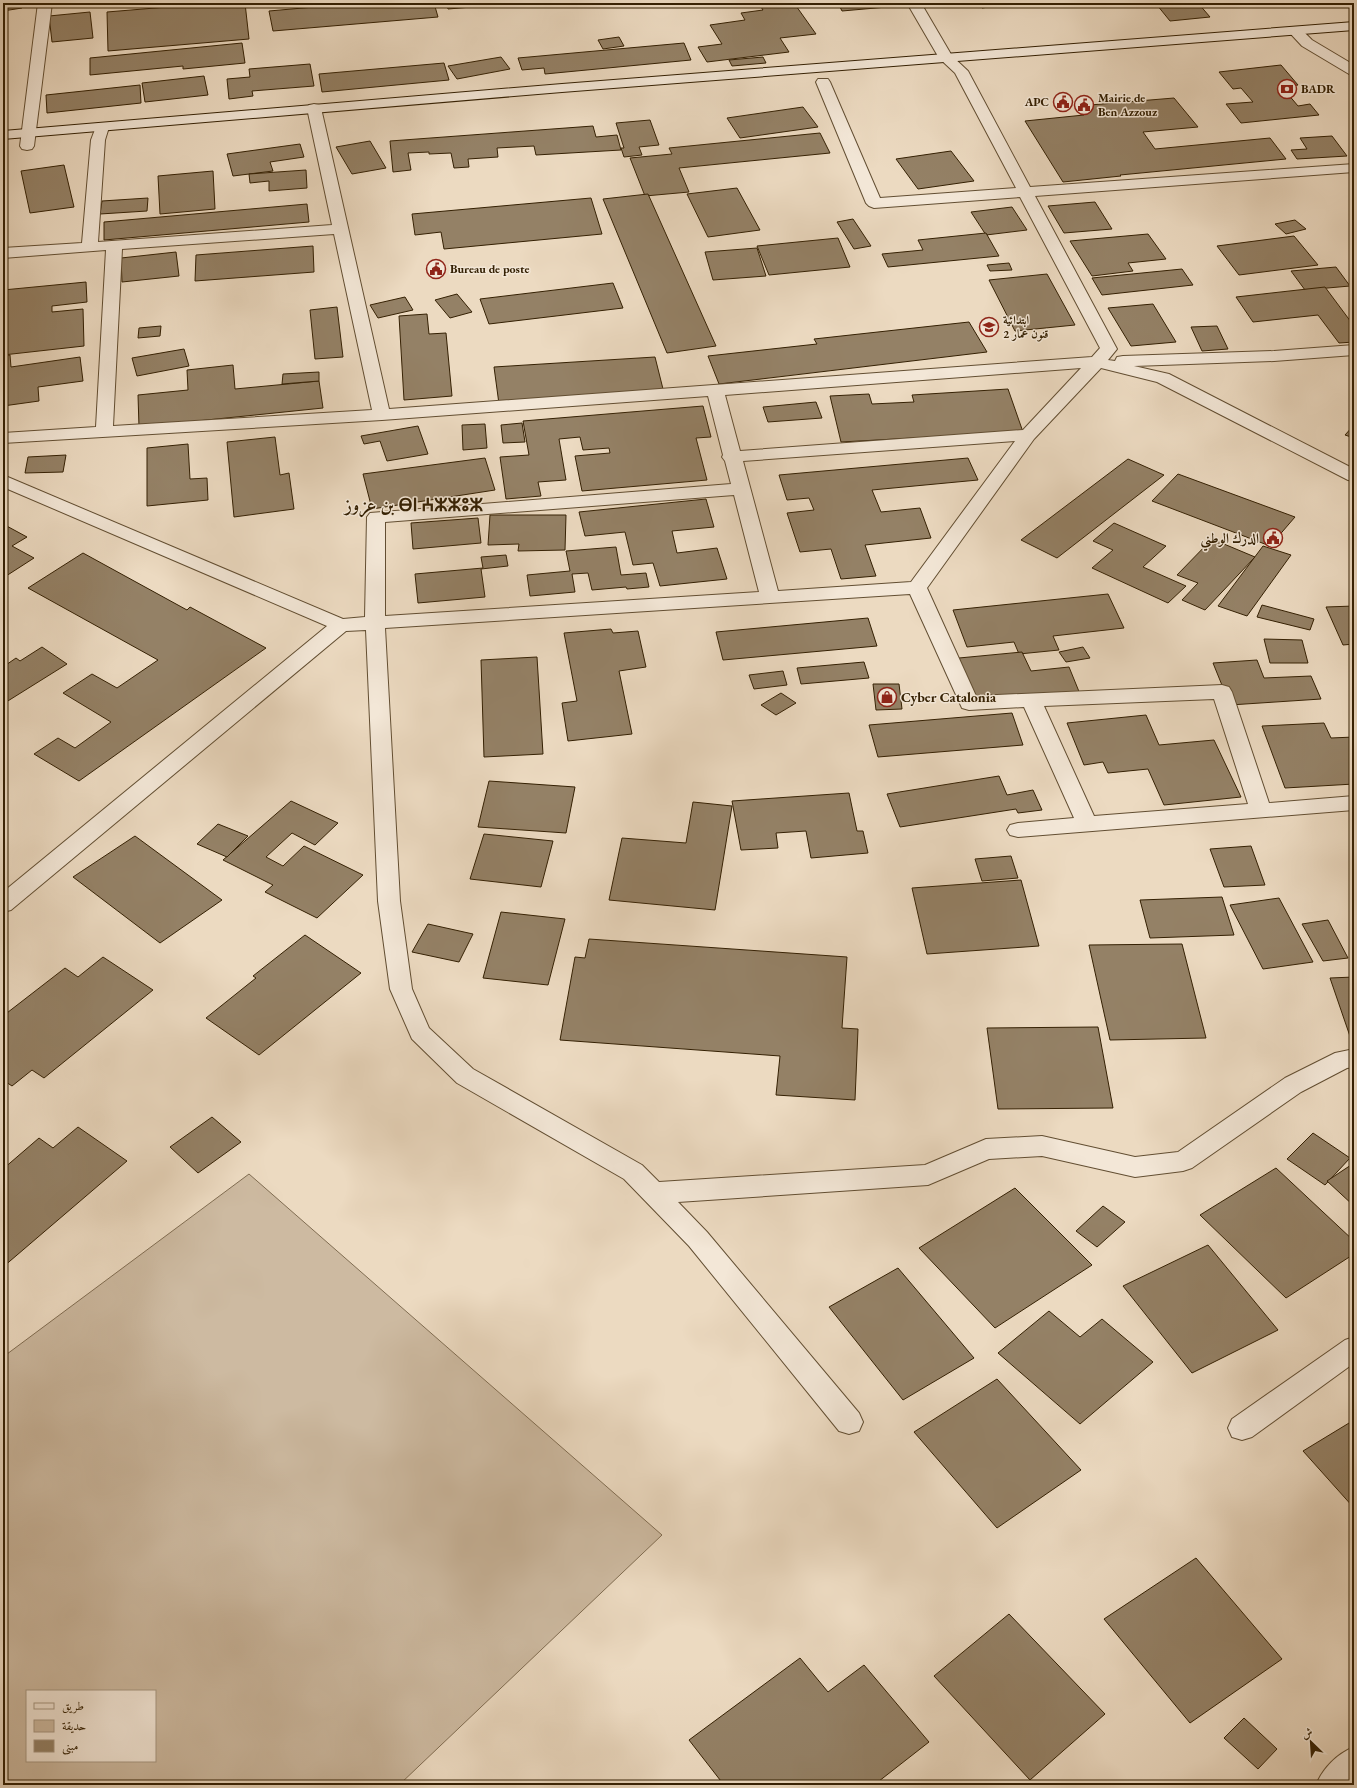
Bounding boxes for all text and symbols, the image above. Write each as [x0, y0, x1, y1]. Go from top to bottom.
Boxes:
bank icon: BADR [1276, 78, 1298, 100]
place label: BADR [1301, 81, 1336, 97]
place label: Mairie de Ben Azzouz [1098, 90, 1158, 120]
public building icon: APC [1052, 91, 1074, 113]
place label: APC [1024, 94, 1049, 110]
public building icon: Mairie de Ben Azzouz [1073, 94, 1095, 116]
public building icon: Bureau de poste [425, 258, 447, 280]
place label: Bureau de poste [450, 261, 529, 277]
place label: ابتدائية قنون عمار 2 [1003, 312, 1049, 342]
school or university icon: ابتدائية قنون عمار 2 [978, 316, 1000, 338]
district label: بن عزوز ⴱⵏ ⵄⵣⵣⵓⵣ [343, 493, 483, 518]
public building icon: الدرك الوطني [1262, 527, 1284, 549]
place label: الدرك الوطني [1201, 529, 1259, 552]
shop icon: Cyber Catalonia [876, 686, 898, 708]
place label: Cyber Catalonia [901, 688, 997, 706]
legend [26, 1690, 156, 1762]
text: طريق [62, 1698, 84, 1714]
text: حديقة [62, 1718, 86, 1734]
north arrow [1291, 1722, 1331, 1762]
text: ش [1299, 1724, 1315, 1742]
text: مبنى [62, 1738, 78, 1755]

